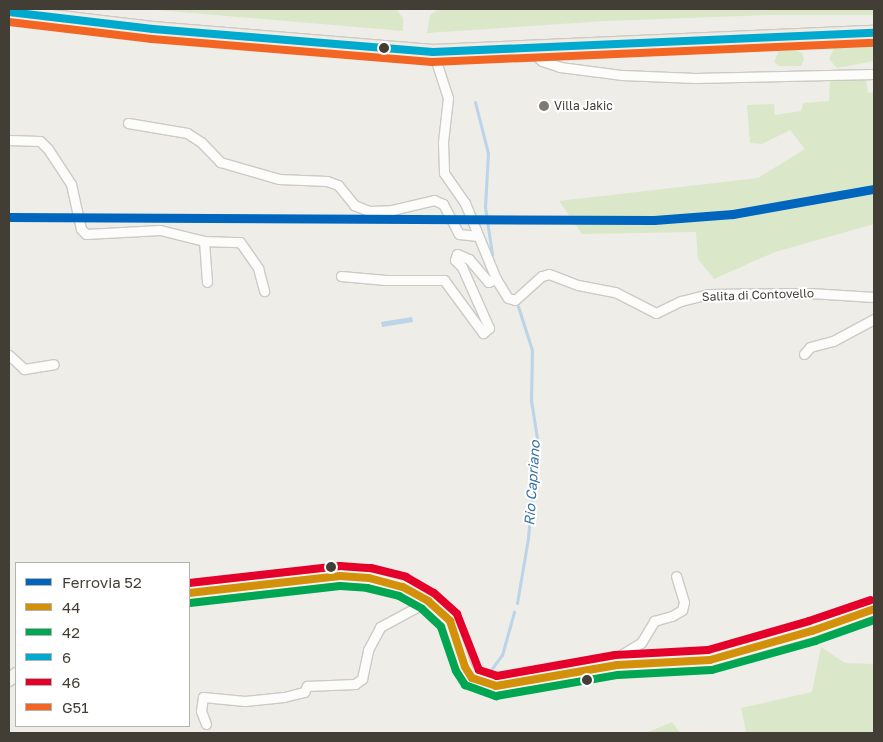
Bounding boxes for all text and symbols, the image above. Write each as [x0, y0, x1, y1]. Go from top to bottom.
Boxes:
unlabelled marker [379, 43, 389, 53]
place label: Villa Jakic [554, 99, 613, 113]
marker: Villa Jakic [538, 100, 550, 112]
street label: Salita di Contovello [702, 286, 814, 304]
water label: Rio Capriano [521, 440, 543, 526]
legend [15, 562, 190, 727]
unlabelled marker [326, 562, 336, 572]
text: Ferrovia 52 [62, 573, 142, 591]
text: 44 [62, 598, 80, 616]
text: 42 [62, 623, 80, 641]
text: 6 [62, 648, 71, 666]
text: 46 [62, 673, 80, 691]
unlabelled marker [582, 675, 592, 685]
text: G51 [62, 698, 89, 716]

